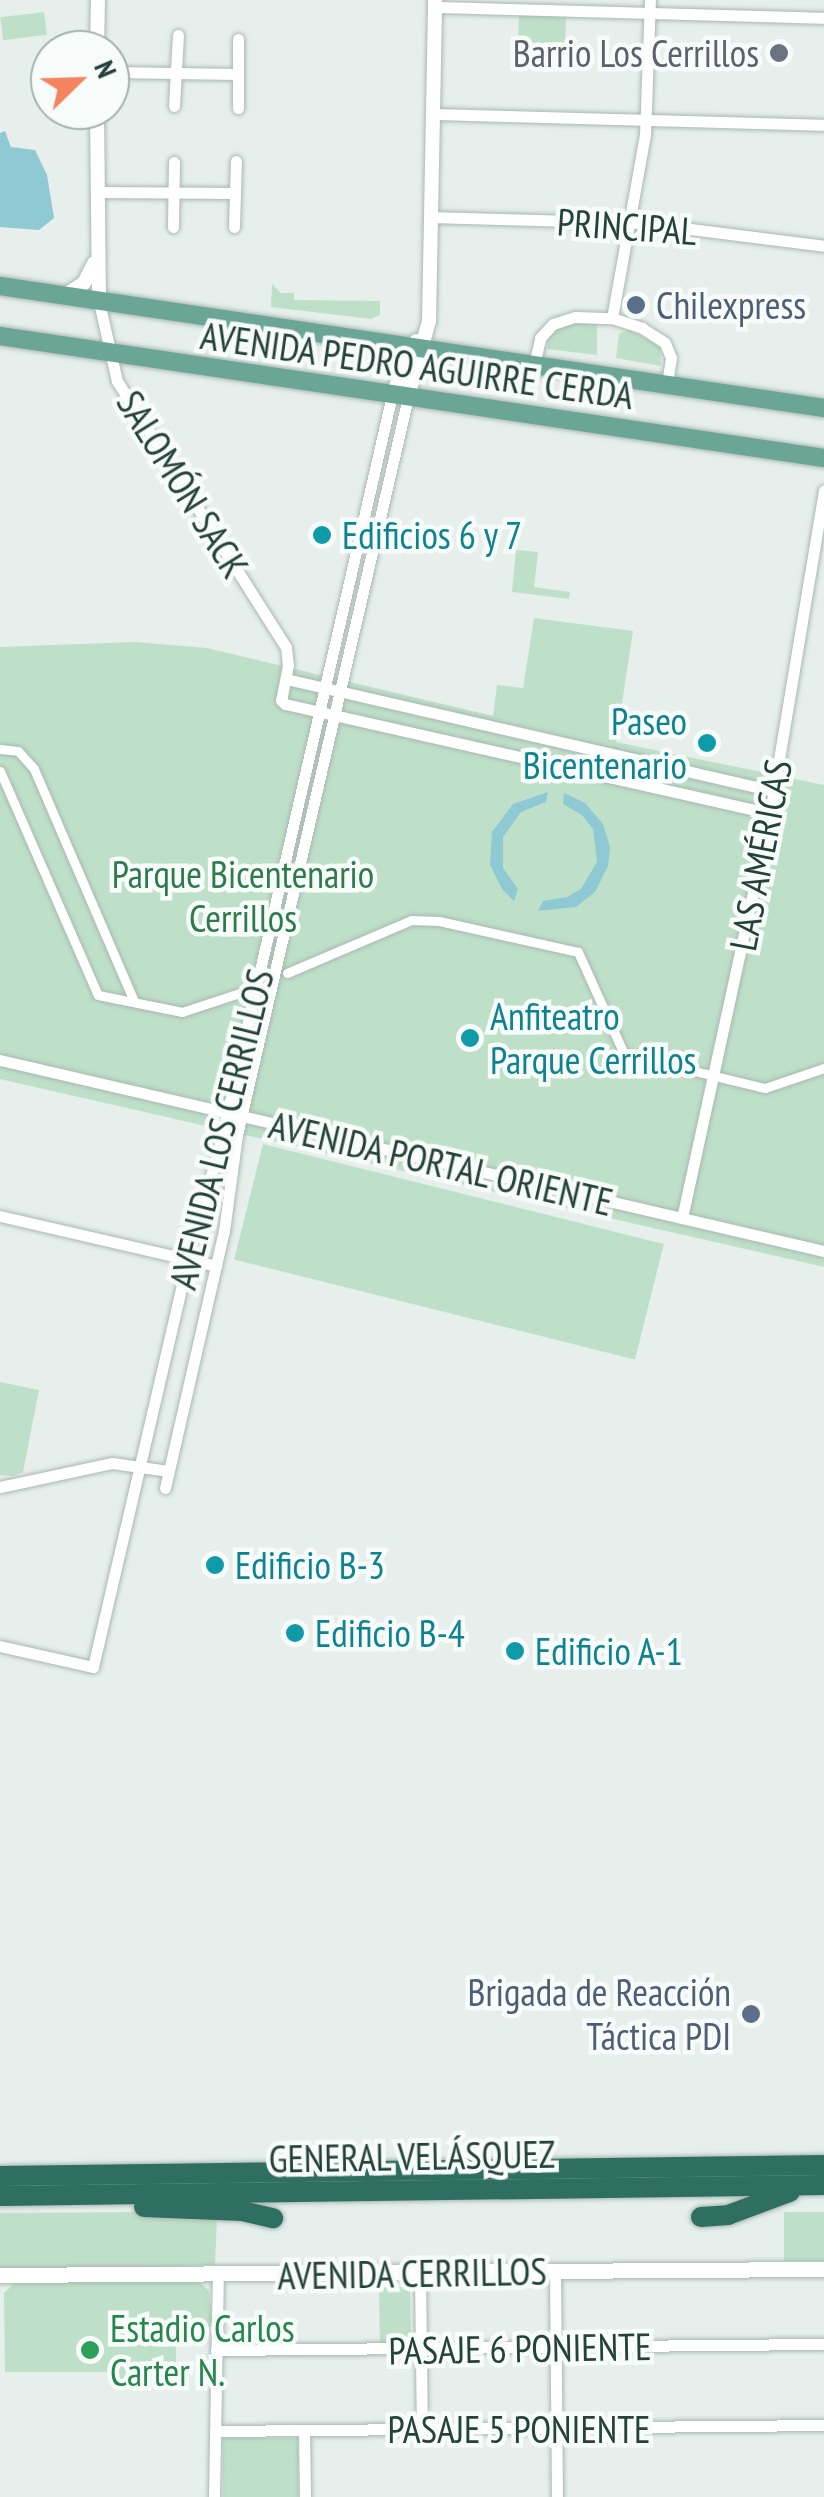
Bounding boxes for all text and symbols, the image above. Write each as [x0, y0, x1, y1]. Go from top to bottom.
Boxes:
north arrow [30, 30, 130, 130]
place label: Barrio Los Cerrillos [513, 30, 759, 76]
marker: Barrio Los Cerrillos [768, 42, 790, 64]
text: N [86, 55, 126, 83]
street label: PRINCIPAL [556, 198, 698, 254]
place label: Chilexpress [656, 282, 806, 328]
marker: Chilexpress [625, 294, 647, 316]
street label: AVENIDA PEDRO AGUIRRE CERDA [197, 312, 637, 418]
street label: SALOMÓN SACK [108, 382, 258, 586]
place label: Edificios 6 y 7 [342, 512, 523, 558]
marker: Edificios 6 y 7 [311, 524, 333, 546]
place label: Paseo Bicentenario [523, 698, 687, 788]
marker: Paseo Bicentenario [696, 732, 718, 754]
street label: LAS AMÉRICAS [719, 755, 801, 955]
park label: Parque Bicentenario Cerrillos [112, 851, 374, 941]
street label: AVENIDA LOS CERRILLOS [159, 964, 283, 1294]
place label: Anfiteatro Parque Cerrillos [490, 993, 696, 1082]
marker: Anfiteatro Parque Cerrillos [459, 1027, 481, 1049]
street label: AVENIDA PORTAL ORIENTE [264, 1101, 618, 1225]
place label: Edificio B-3 [235, 1542, 385, 1588]
marker: Edificio B-3 [204, 1554, 226, 1576]
place label: Edificio B-4 [315, 1610, 465, 1656]
marker: Edificio B-4 [284, 1622, 306, 1644]
place label: Edificio A-1 [535, 1628, 684, 1674]
marker: Edificio A-1 [504, 1640, 526, 1662]
place label: Brigada de Reacción Táctica PDI [468, 1969, 731, 2058]
marker: Brigada de Reacción Táctica PDI [740, 2003, 762, 2025]
street label: GENERAL VELÁSQUEZ [267, 2131, 557, 2181]
street label: AVENIDA CERRILLOS [276, 2248, 548, 2298]
place label: Estadio Carlos Carter N. [110, 2305, 295, 2394]
street label: PASAJE 6 PONIENTE [388, 2323, 652, 2373]
marker: Estadio Carlos Carter N. [79, 2339, 101, 2361]
street label: PASAJE 5 PONIENTE [388, 2406, 650, 2452]

